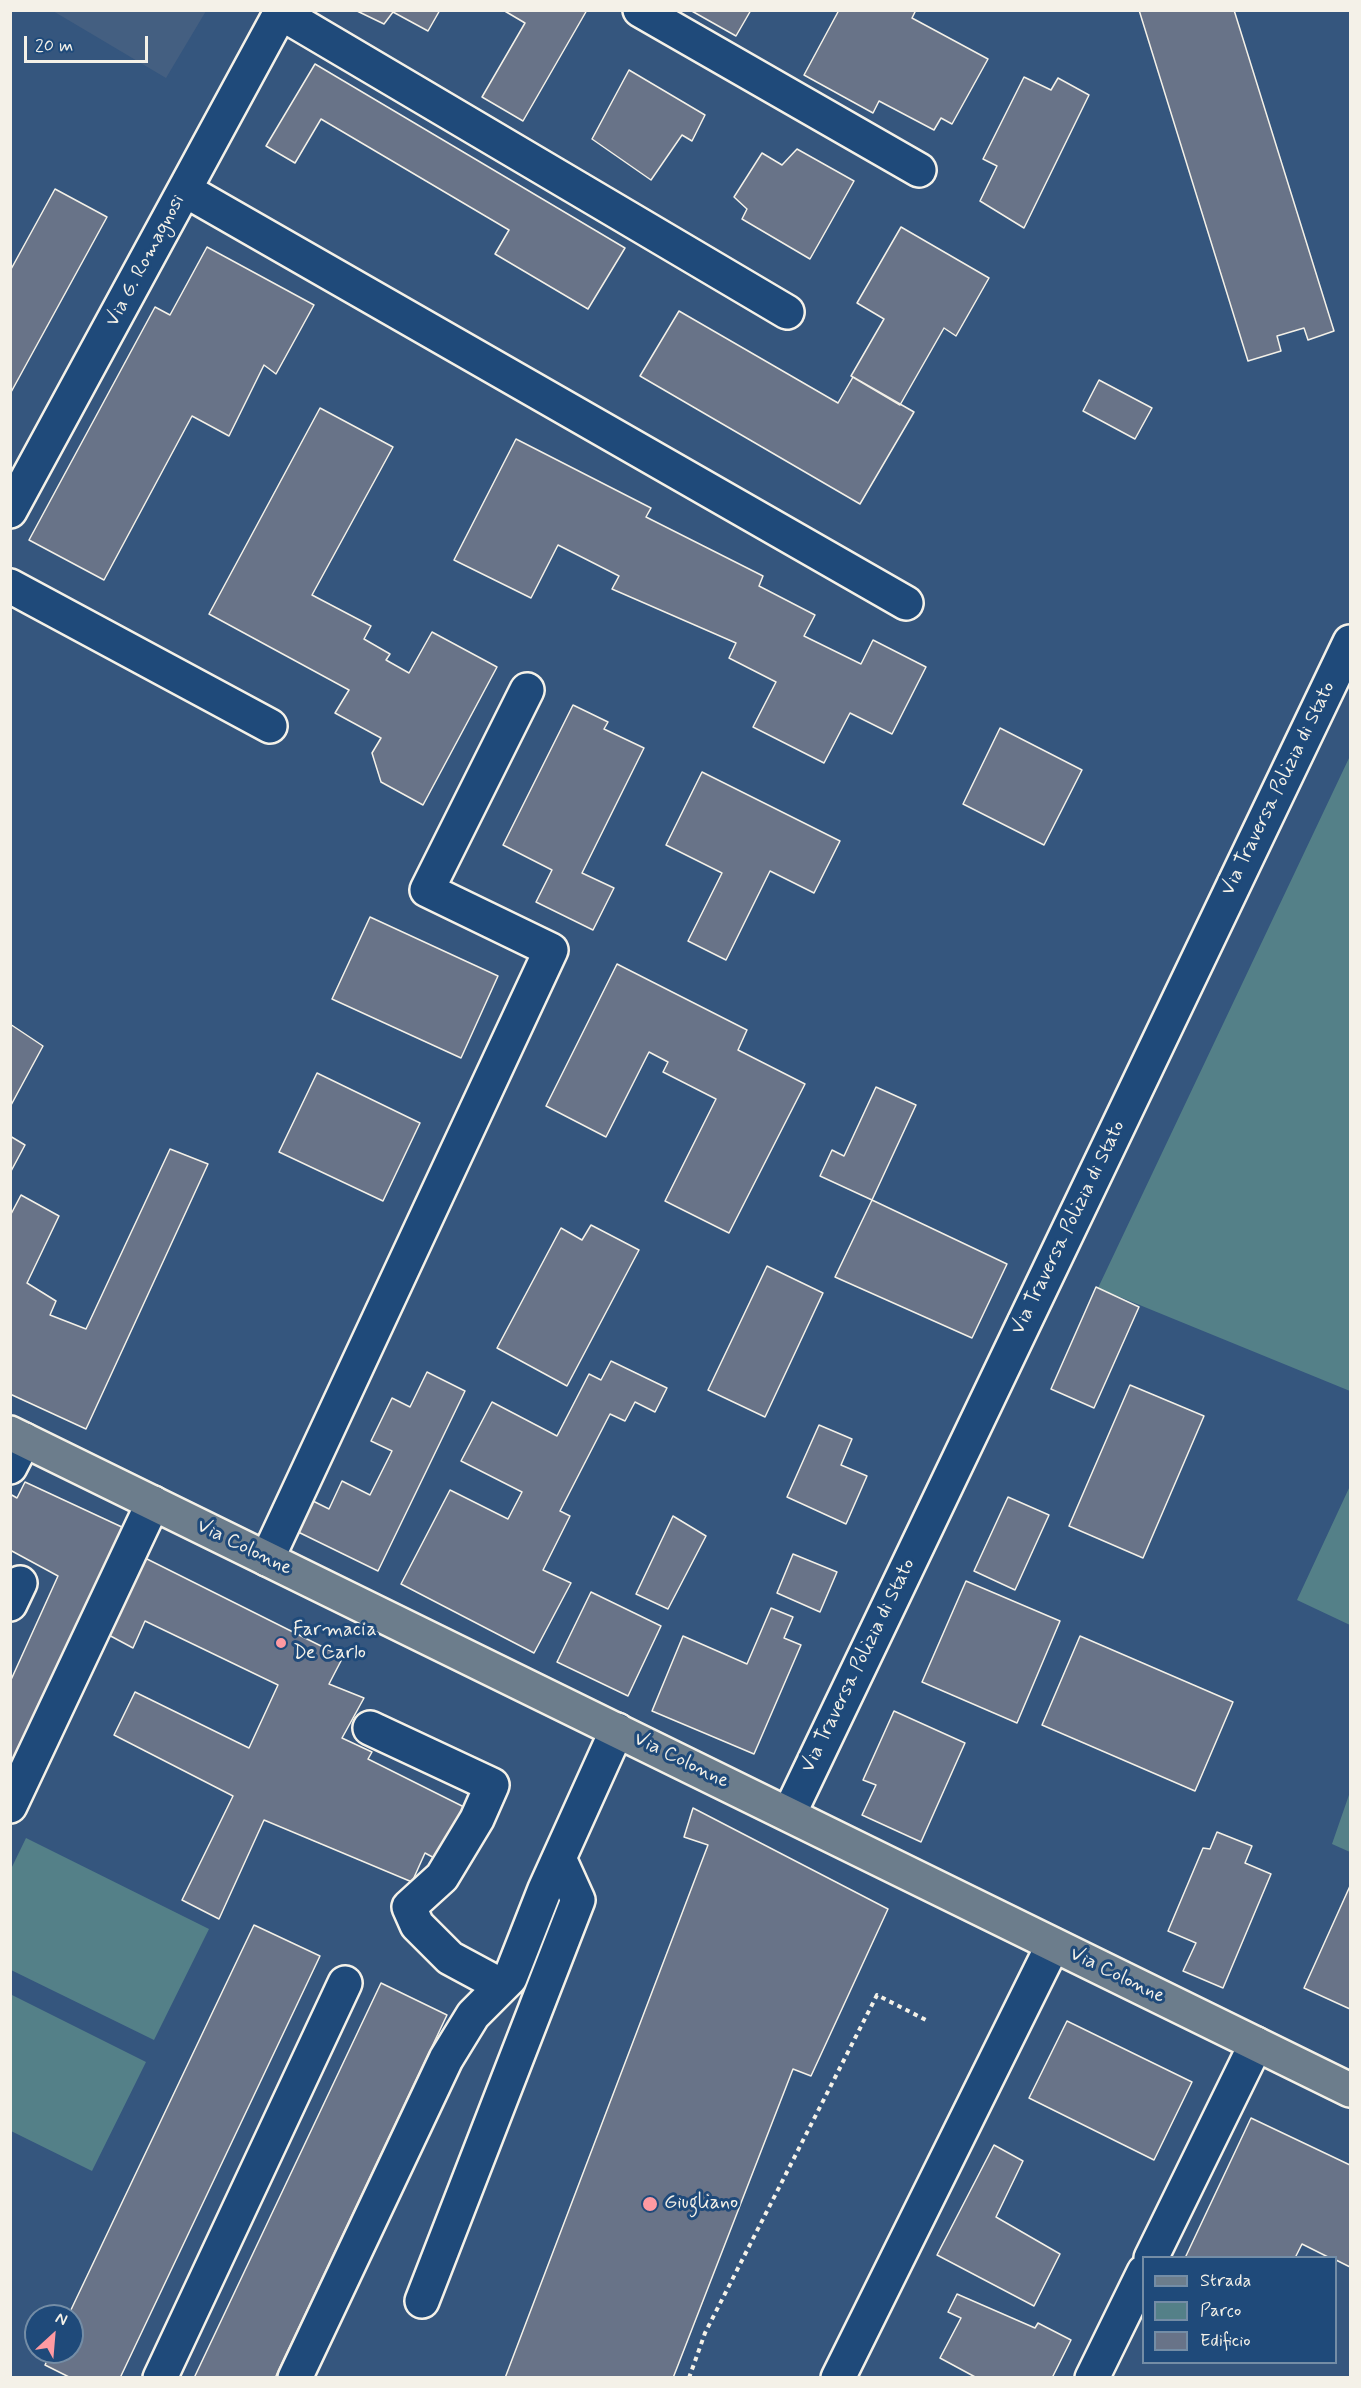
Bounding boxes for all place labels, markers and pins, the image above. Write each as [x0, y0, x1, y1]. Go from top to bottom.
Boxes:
place label: Farmacia De Carlo [293, 1619, 377, 1666]
marker: Farmacia De Carlo [274, 1636, 288, 1650]
place label: Giugliano [664, 2192, 738, 2216]
marker: Giugliano [641, 2195, 659, 2213]

